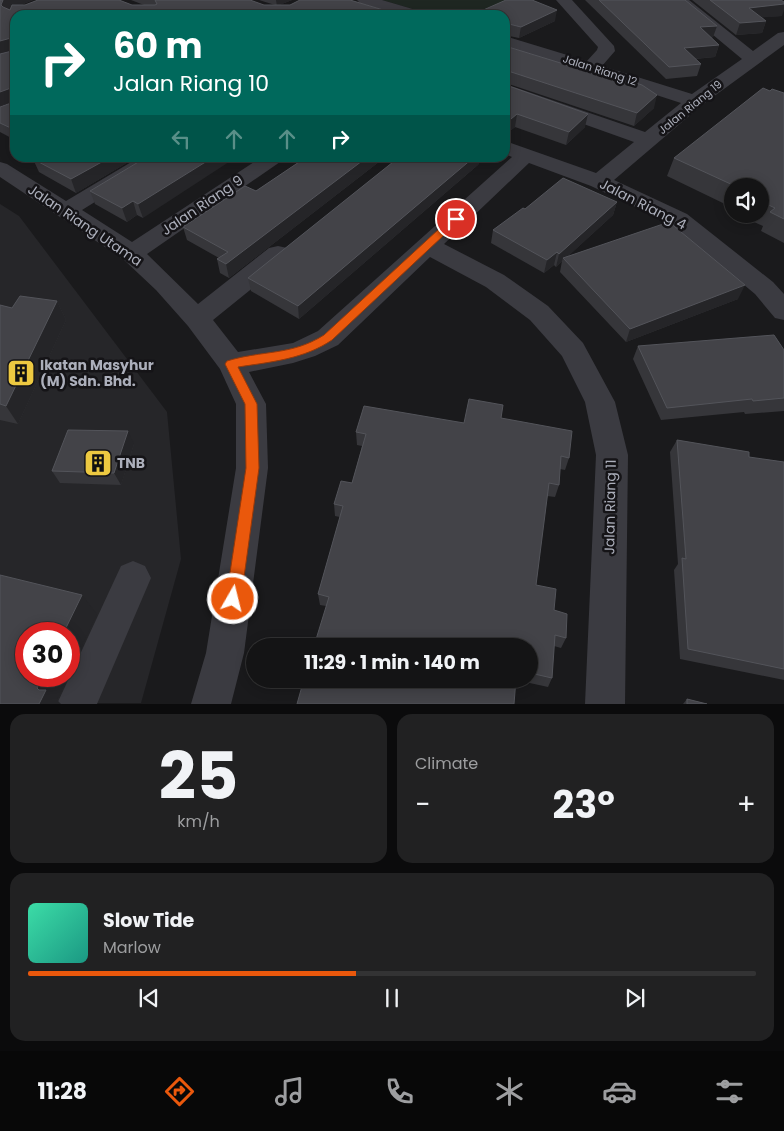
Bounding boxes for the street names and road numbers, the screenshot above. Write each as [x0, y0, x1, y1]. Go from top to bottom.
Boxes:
street label: Jalan Riang 12 [561, 50, 639, 90]
street label: Jalan Riang 19 [655, 76, 725, 138]
street label: Jalan Riang 9 [157, 170, 247, 240]
street label: Jalan Riang 4 [596, 174, 690, 235]
street label: Jalan Riang Utama [24, 179, 146, 271]
street label: Jalan Riang 11 [599, 459, 621, 555]

